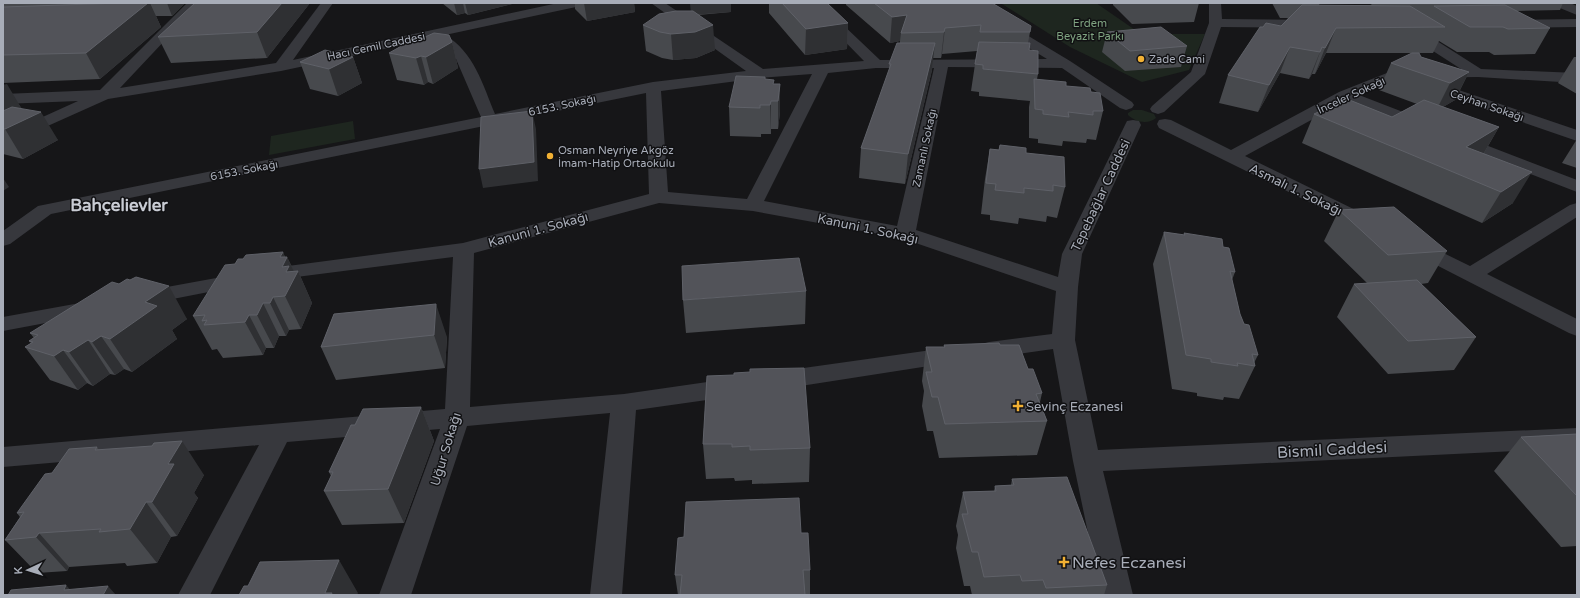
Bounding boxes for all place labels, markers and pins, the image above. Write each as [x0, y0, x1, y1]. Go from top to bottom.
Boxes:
place label: Zade Cami [1149, 53, 1205, 66]
marker: Zade Cami [1136, 54, 1146, 64]
place label: Osman Neyriye Akgöz İmam-Hatip Ortaokulu [558, 144, 675, 170]
marker: Osman Neyriye Akgöz İmam-Hatip Ortaokulu [545, 151, 555, 161]
place label: Sevinç Eczanesi [1026, 399, 1123, 415]
marker: Sevinç Eczanesi [1013, 401, 1023, 411]
place label: Nefes Eczanesi [1072, 553, 1186, 573]
marker: Nefes Eczanesi [1059, 557, 1069, 567]

